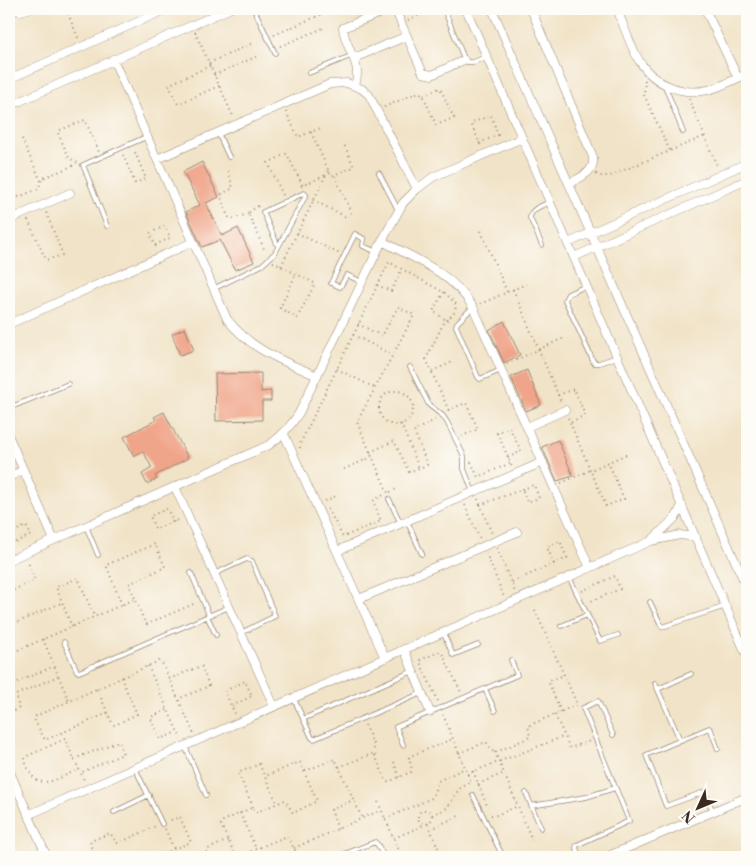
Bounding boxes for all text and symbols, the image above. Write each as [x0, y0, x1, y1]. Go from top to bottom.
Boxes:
north arrow [674, 784, 724, 834]
text: N [679, 806, 700, 827]

